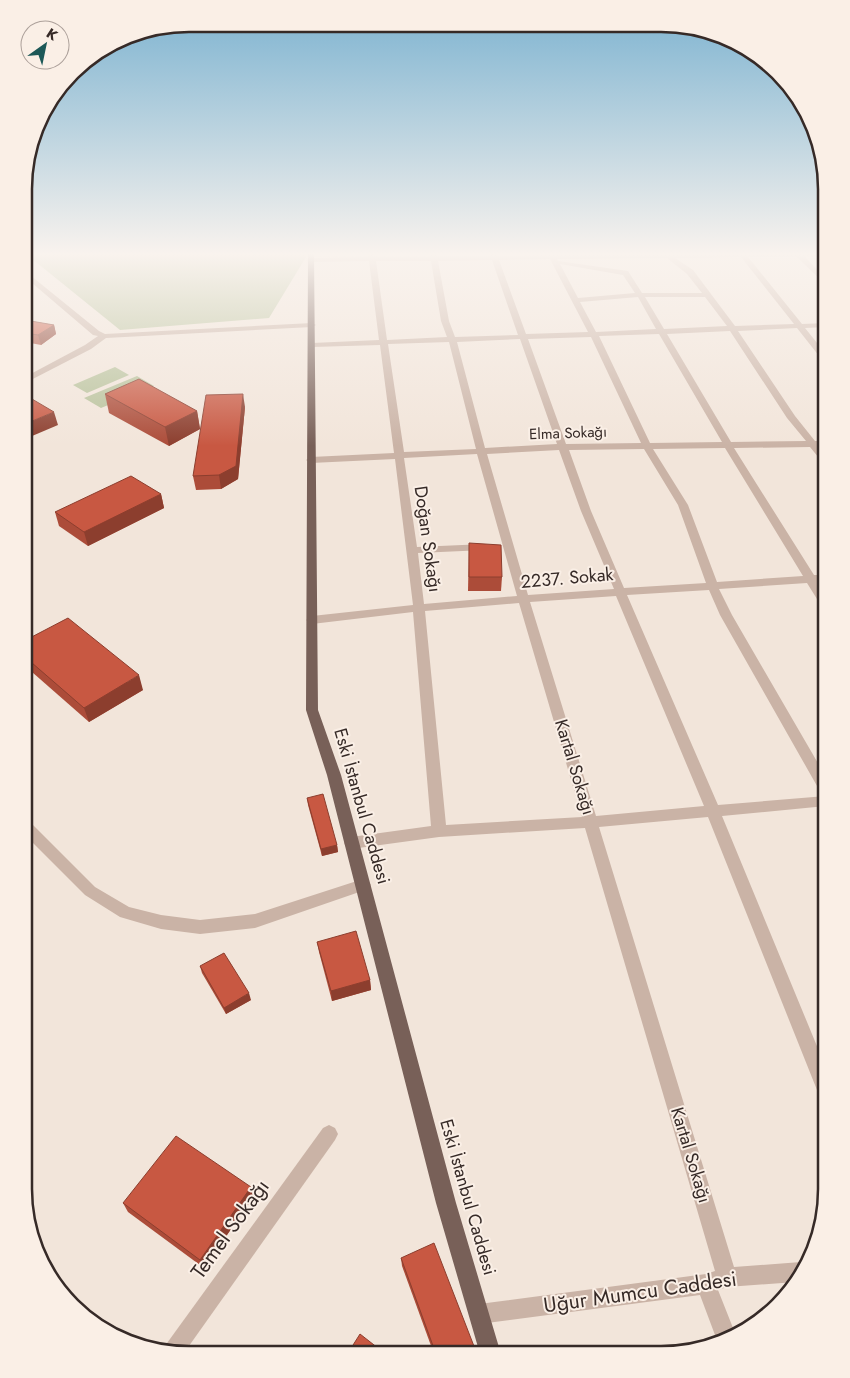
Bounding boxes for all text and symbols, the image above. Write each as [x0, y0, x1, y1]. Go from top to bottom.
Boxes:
north arrow [20, 20, 70, 70]
text: K [43, 23, 62, 45]
street label: Elma Sokağı [529, 421, 607, 445]
street label: Doğan Sokağı [408, 484, 448, 594]
street label: 2237. Sokak [520, 561, 614, 595]
street label: Kartal Sokağı [548, 716, 602, 818]
street label: Eski İstanbul Caddesi [327, 725, 397, 887]
street label: Kartal Sokağı [664, 1104, 718, 1206]
street label: Eski İstanbul Caddesi [433, 1116, 503, 1278]
street label: Temel Sokağı [184, 1173, 276, 1285]
street label: Uğur Mumcu Caddesi [542, 1264, 738, 1320]

